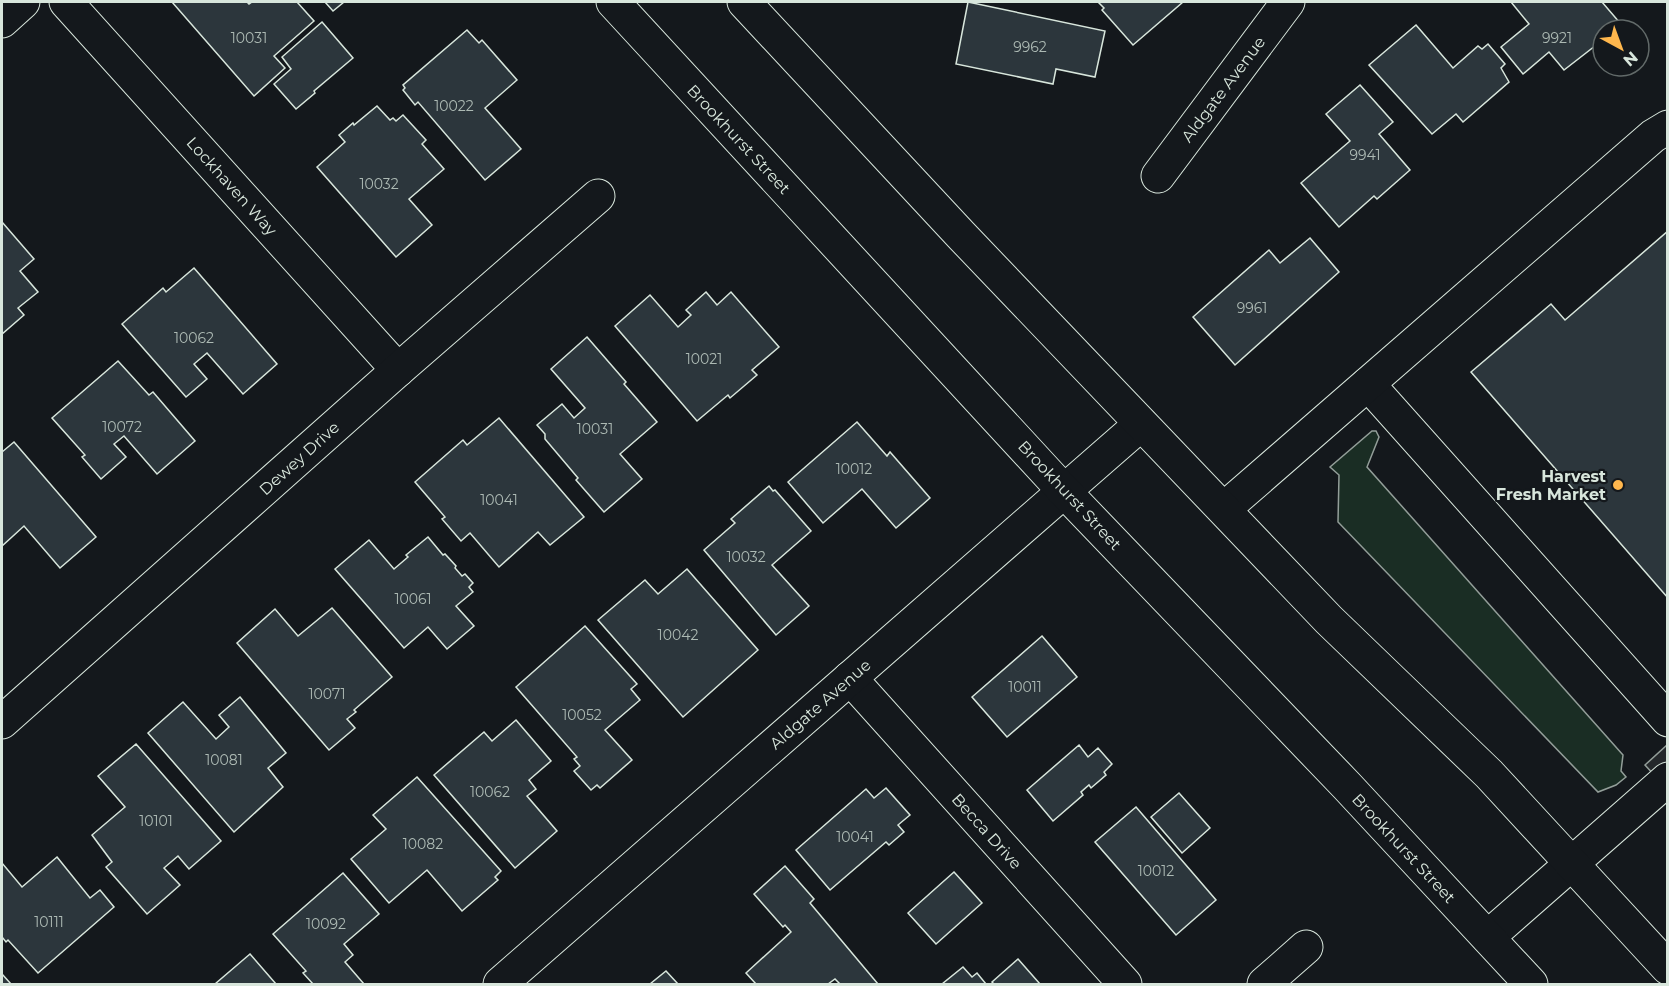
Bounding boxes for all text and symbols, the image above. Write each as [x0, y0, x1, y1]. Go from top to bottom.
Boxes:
north arrow [1591, 18, 1651, 78]
house number: 10031 [231, 29, 267, 47]
house number: 9921 [1542, 29, 1572, 47]
street label: Aldgate Avenue [1177, 33, 1269, 146]
house number: 9962 [1013, 38, 1047, 56]
text: N [1619, 48, 1642, 70]
street label: Brookhurst Street [683, 81, 795, 198]
house number: 10022 [434, 97, 474, 115]
street label: Lockhaven Way [183, 133, 281, 240]
house number: 9941 [1349, 146, 1381, 164]
house number: 10032 [359, 175, 399, 193]
house number: 9961 [1237, 299, 1267, 317]
house number: 10062 [174, 329, 214, 347]
house number: 10021 [686, 350, 722, 368]
house number: 10072 [102, 418, 142, 436]
street label: Dewey Drive [255, 418, 343, 499]
house number: 10031 [577, 420, 613, 438]
street label: Brookhurst Street [1014, 437, 1126, 554]
house number: 10012 [836, 460, 872, 478]
place label: Harvest Fresh Market [1496, 467, 1606, 504]
marker: Harvest Fresh Market [1611, 478, 1625, 492]
house number: 10041 [480, 491, 518, 509]
house number: 10032 [726, 548, 766, 566]
house number: 10061 [394, 590, 432, 608]
house number: 10042 [658, 626, 698, 644]
street label: Aldgate Avenue [766, 655, 875, 753]
house number: 10011 [1008, 678, 1042, 696]
house number: 10071 [309, 685, 345, 703]
house number: 10052 [562, 706, 602, 724]
house number: 10081 [205, 751, 243, 769]
house number: 10062 [470, 783, 510, 801]
street label: Becca Drive [948, 790, 1026, 873]
street label: Brookhurst Street [1348, 790, 1460, 907]
house number: 10101 [139, 812, 173, 830]
house number: 10041 [836, 828, 874, 846]
house number: 10082 [403, 835, 443, 853]
house number: 10012 [1138, 862, 1174, 880]
house number: 10111 [34, 913, 64, 931]
house number: 10092 [306, 915, 346, 933]

